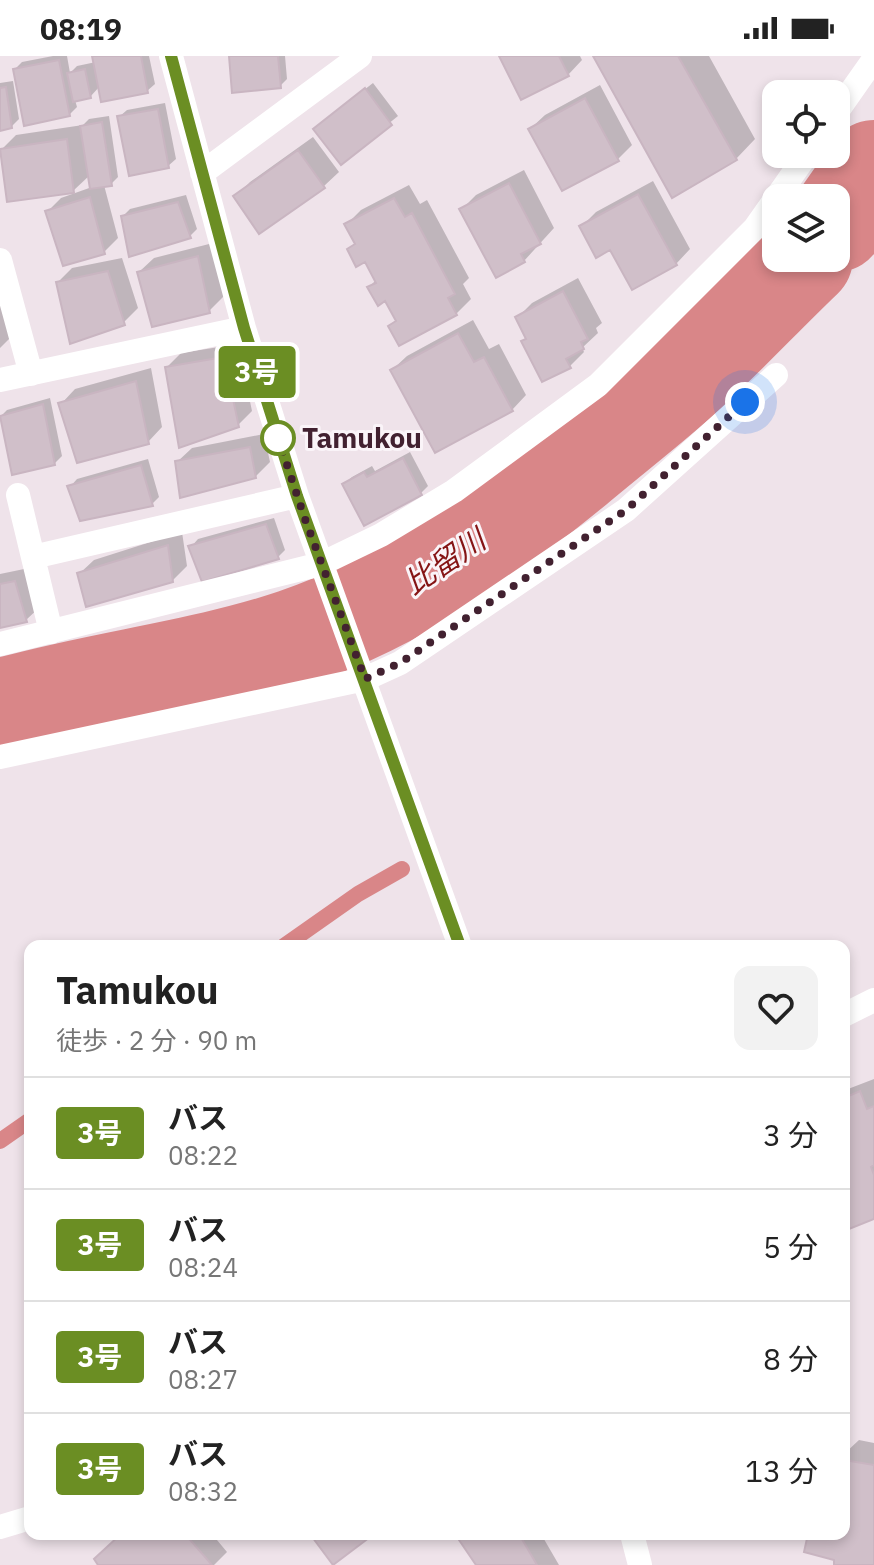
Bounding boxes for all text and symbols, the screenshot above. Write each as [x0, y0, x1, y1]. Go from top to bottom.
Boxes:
text: 08:19 [40, 9, 122, 48]
map controls [762, 80, 850, 272]
button: locate [762, 80, 850, 168]
button: layers [762, 184, 850, 272]
line badge: 3号 [221, 346, 293, 398]
text: 3号 [235, 353, 279, 390]
your location [725, 382, 765, 422]
place label: Tamukou [302, 419, 422, 456]
marker: Tamukou [261, 421, 295, 455]
water label: 比留川 [396, 518, 495, 602]
text: Tamukou [56, 965, 219, 1014]
button: heart [734, 966, 818, 1050]
text: 徒歩 · 2 分 · 90 m [56, 1023, 257, 1057]
text: バス [168, 1098, 228, 1137]
text: 3号 [78, 1114, 122, 1151]
text: 3 分 [763, 1115, 818, 1154]
text: 08:22 [168, 1138, 238, 1172]
text: バス [168, 1210, 228, 1249]
text: 3号 [78, 1226, 122, 1263]
text: 5 分 [763, 1227, 818, 1266]
text: 08:24 [168, 1250, 238, 1284]
text: バス [168, 1322, 228, 1361]
text: 3号 [78, 1338, 122, 1375]
text: 8 分 [763, 1339, 818, 1378]
text: 08:27 [168, 1362, 238, 1396]
text: バス [168, 1434, 228, 1473]
text: 3号 [78, 1450, 122, 1487]
text: 13 分 [745, 1451, 818, 1490]
text: 08:32 [168, 1474, 238, 1508]

